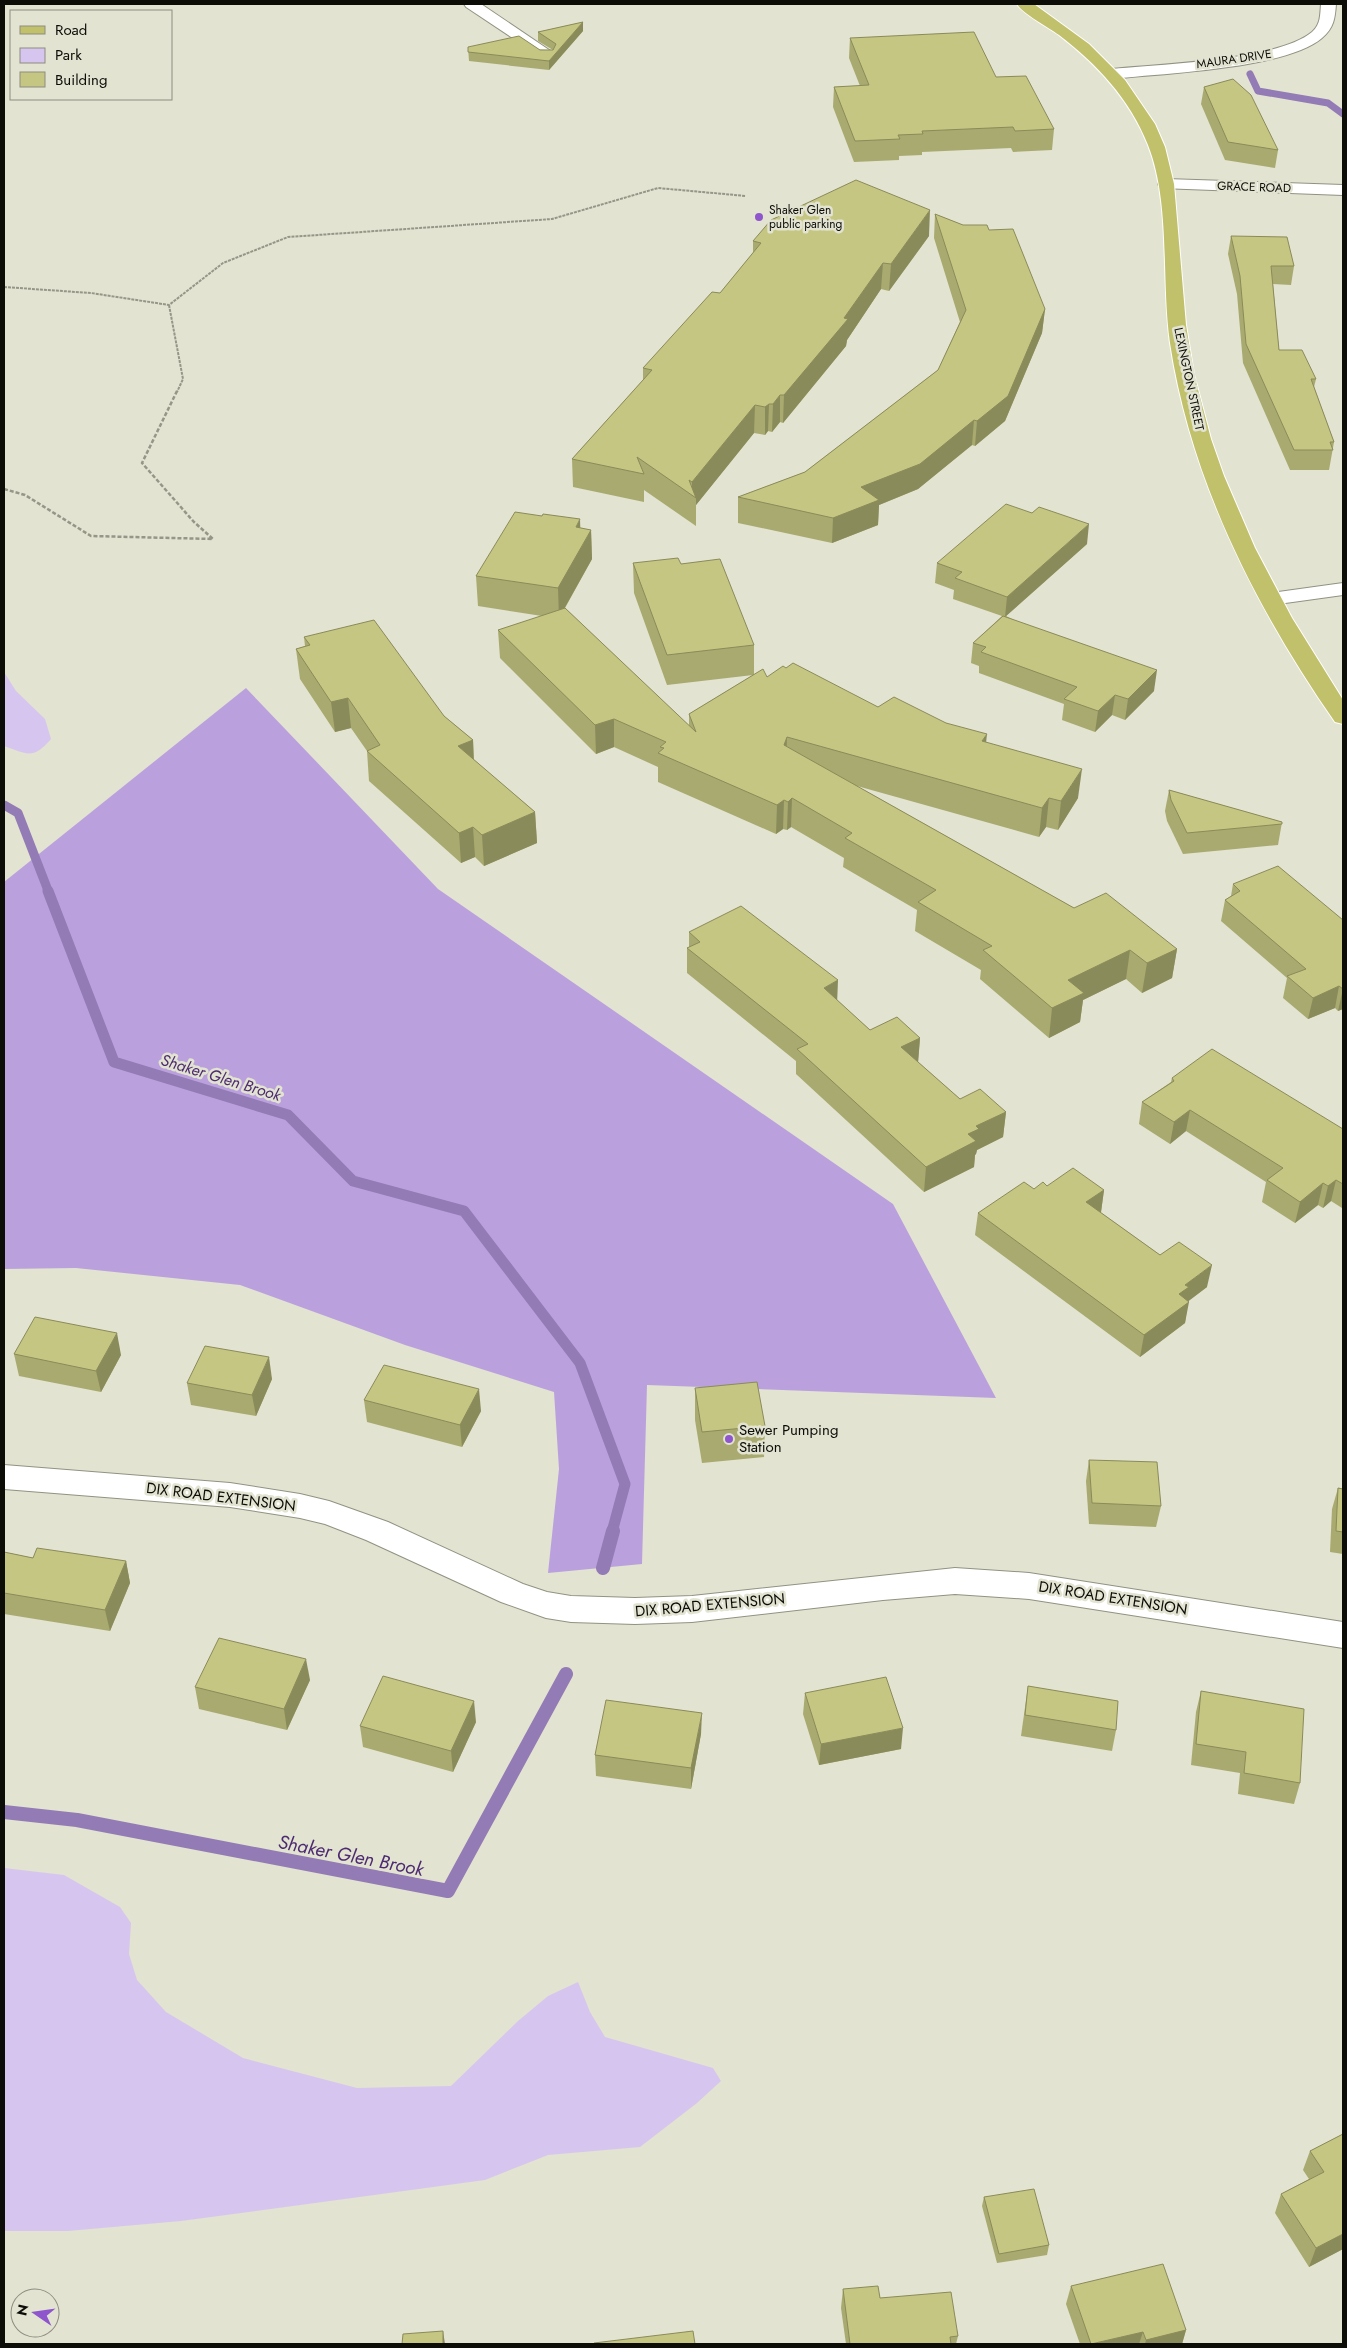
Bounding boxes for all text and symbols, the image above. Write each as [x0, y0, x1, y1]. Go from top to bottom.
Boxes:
legend [10, 10, 172, 100]
text: Road [55, 19, 87, 41]
text: Park [55, 44, 82, 66]
street label: MAURA DRIVE [1195, 45, 1273, 73]
text: Building [55, 69, 107, 91]
street label: GRACE ROAD [1217, 177, 1291, 197]
place label: Shaker Glen public parking [769, 201, 842, 233]
marker: Shaker Glen public parking [753, 211, 765, 223]
street label: LEXINGTON STREET [1169, 326, 1209, 433]
water label: Shaker Glen Brook [158, 1048, 285, 1107]
place label: Sewer Pumping Station [739, 1419, 838, 1458]
marker: Sewer Pumping Station [723, 1433, 735, 1445]
street label: DIX ROAD EXTENSION [145, 1477, 297, 1517]
street label: DIX ROAD EXTENSION [1037, 1575, 1189, 1621]
street label: DIX ROAD EXTENSION [634, 1587, 786, 1623]
water label: Shaker Glen Brook [276, 1828, 427, 1883]
north arrow [10, 2288, 60, 2338]
text: N [11, 2302, 33, 2318]

